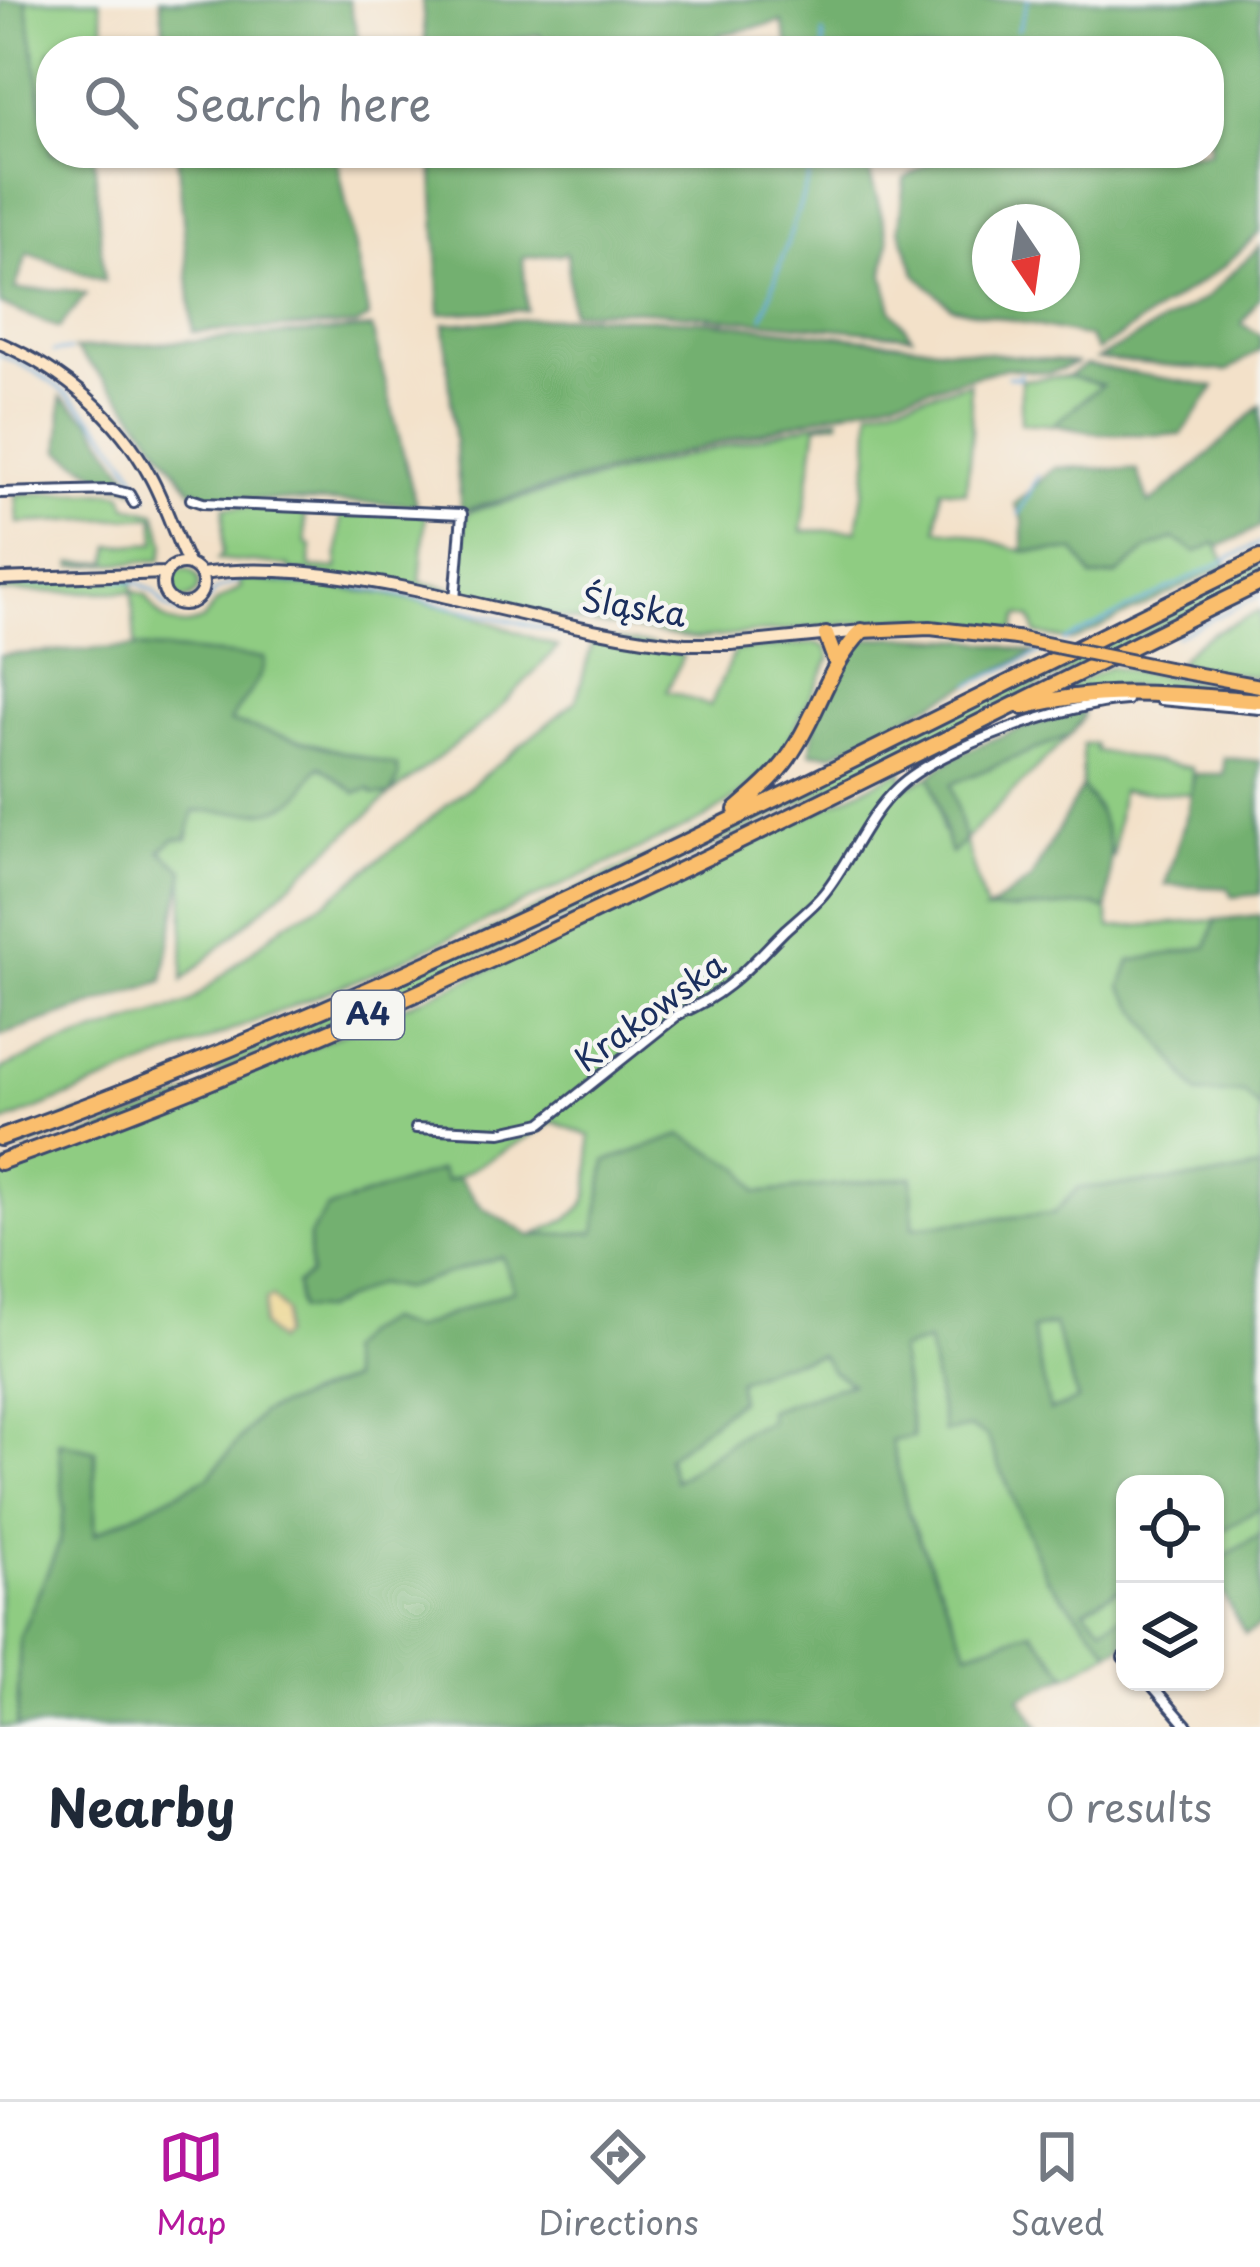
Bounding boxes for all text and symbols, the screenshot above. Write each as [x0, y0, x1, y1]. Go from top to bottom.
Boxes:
search box [36, 36, 1224, 168]
text: Search here [174, 68, 431, 136]
icon: search [78, 69, 144, 135]
north arrow [972, 204, 1080, 312]
street label: Śląska [578, 572, 691, 638]
street label: Krakowska [563, 938, 735, 1082]
road number: A4 [332, 991, 404, 1039]
map controls [1116, 1475, 1224, 1691]
button: locate [1116, 1475, 1224, 1583]
button: layers [1116, 1583, 1224, 1691]
text: Nearby [48, 1767, 235, 1844]
text: 0 results [1046, 1776, 1212, 1835]
tab: Map [156, 2124, 226, 2246]
tab: Directions [538, 2124, 699, 2246]
tab: Saved [1010, 2124, 1104, 2246]

